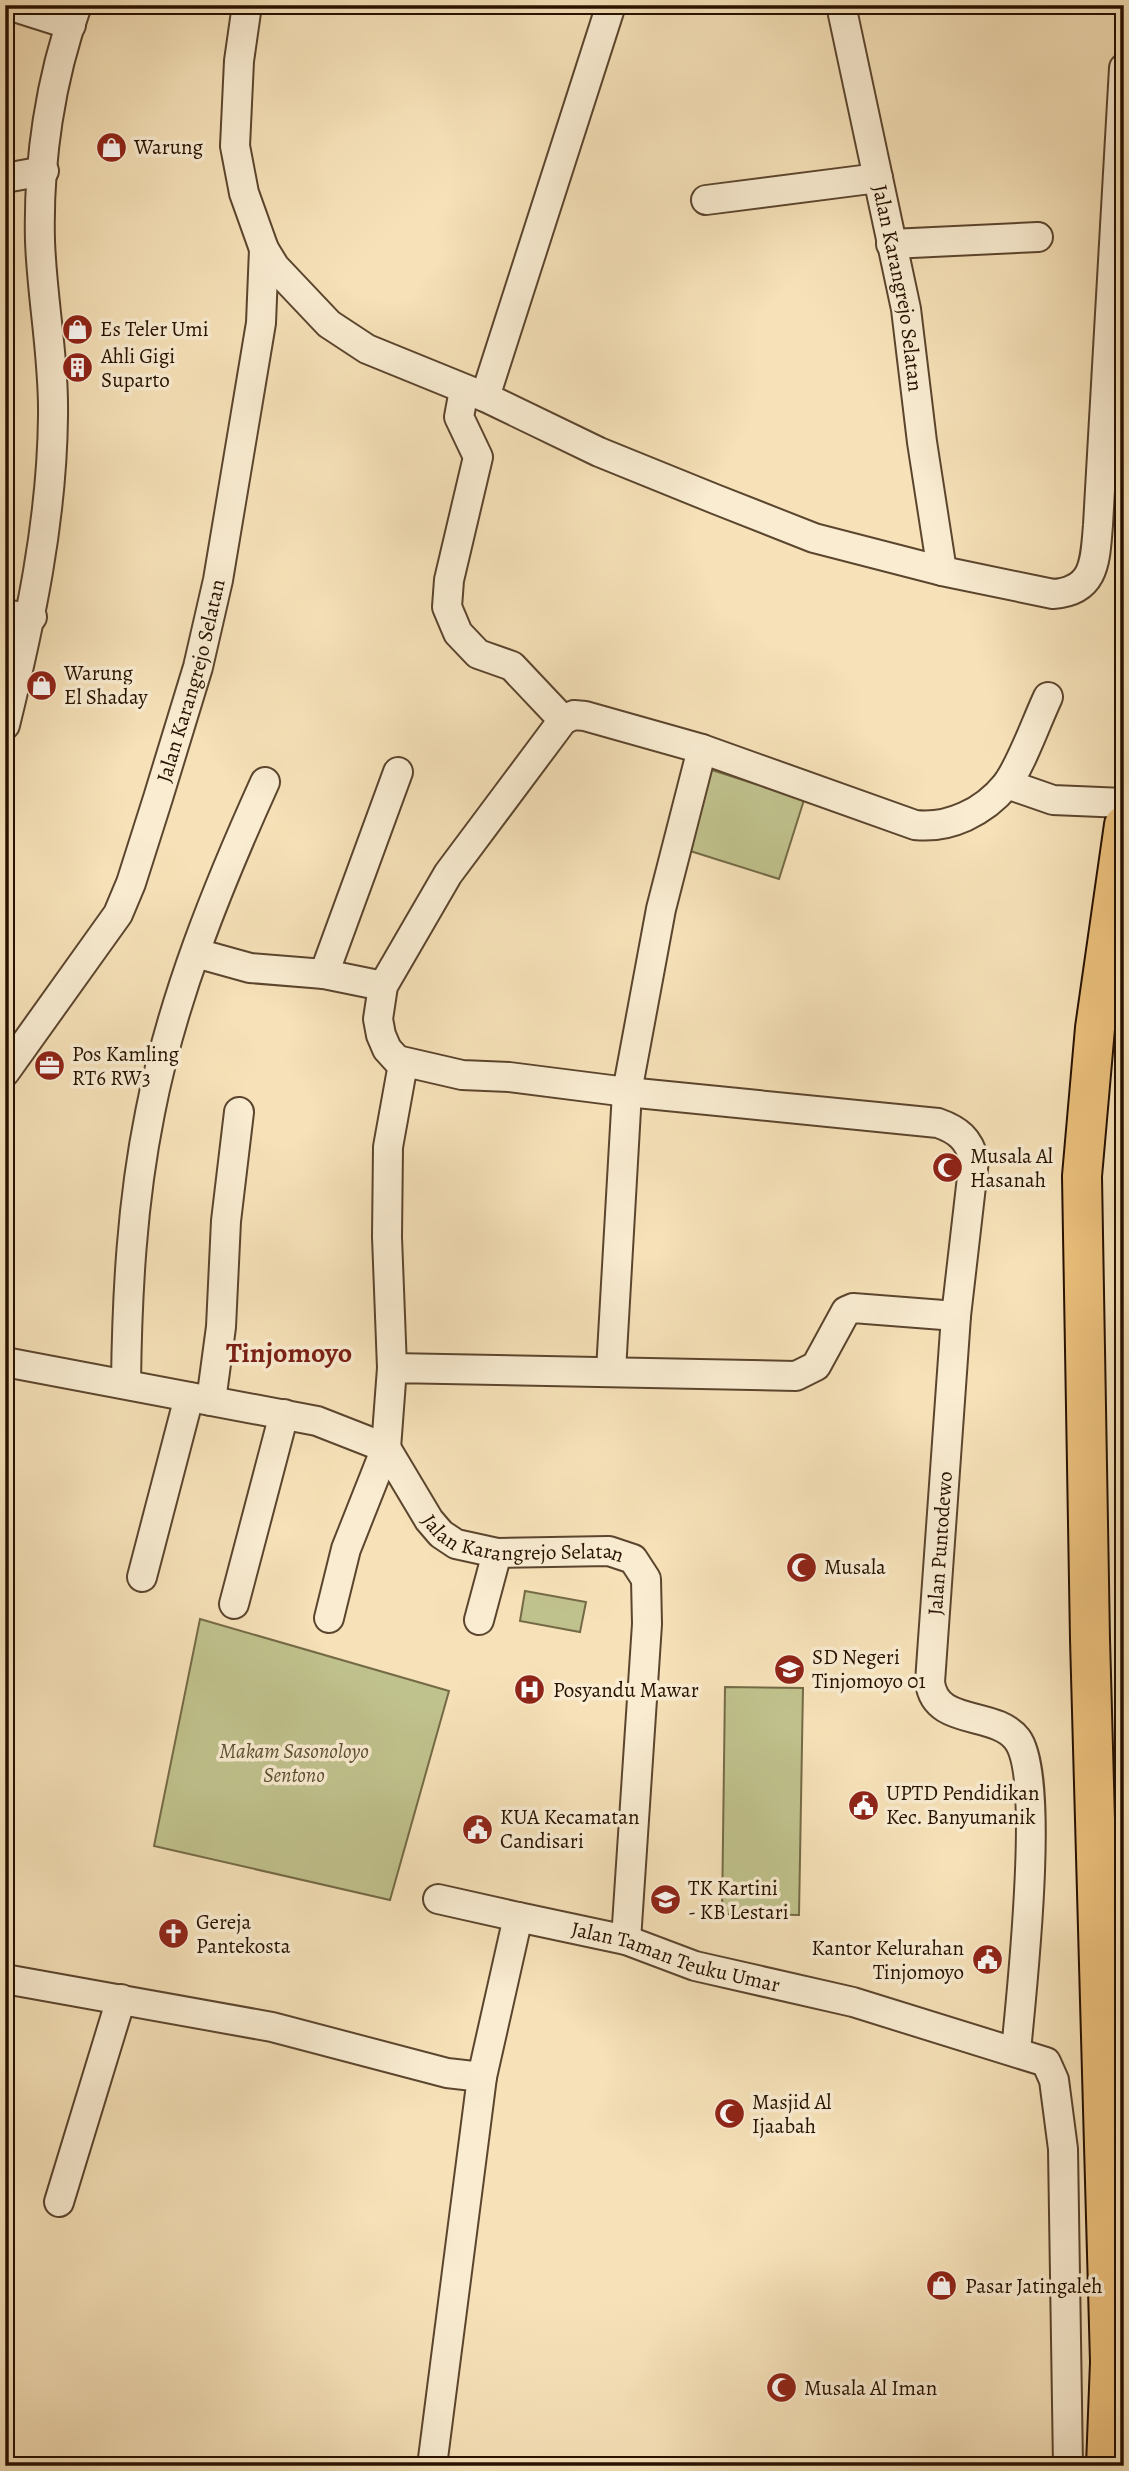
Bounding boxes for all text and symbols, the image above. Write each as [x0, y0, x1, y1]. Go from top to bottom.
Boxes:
shop icon: Warung [94, 130, 128, 164]
place label: Warung [133, 133, 204, 161]
street label: Jalan Karangrejo Selatan [866, 182, 930, 393]
shop icon: Es Teler Umi [60, 312, 94, 346]
place label: Es Teler Umi [100, 315, 209, 343]
place label: Ahli Gigi Suparto [100, 342, 175, 394]
building icon: Ahli Gigi Suparto [61, 351, 95, 385]
street label: Jalan Karangrejo Selatan [150, 576, 232, 786]
place label: Warung El Shaday [63, 659, 148, 711]
shop icon: Warung El Shaday [24, 668, 58, 702]
place label: Pos Kamling RT6 RW3 [72, 1040, 179, 1092]
office icon: Pos Kamling RT6 RW3 [32, 1049, 66, 1083]
place label: Musala Al Hasanah [970, 1142, 1053, 1194]
mosque icon: Musala Al Hasanah [930, 1151, 964, 1185]
district label: Tinjomoyo [226, 1334, 352, 1372]
street label: Jalan Puntodewo [921, 1470, 959, 1616]
street label: Jalan Karangrejo Selatan [415, 1509, 628, 1569]
mosque icon: Musala [784, 1550, 818, 1584]
place label: Musala [824, 1553, 886, 1581]
place label: SD Negeri Tinjomoyo 01 [812, 1643, 926, 1695]
school or university icon: SD Negeri Tinjomoyo 01 [772, 1652, 806, 1686]
hospital icon: Posyandu Mawar [513, 1673, 547, 1707]
place label: Posyandu Mawar [553, 1676, 699, 1704]
park label: Makam Sasonoloyo Sentono [219, 1737, 369, 1789]
place label: UPTD Pendidikan Kec. Banyumanik [886, 1779, 1040, 1831]
public building icon: UPTD Pendidikan Kec. Banyumanik [846, 1788, 880, 1822]
place label: KUA Kecamatan Candisari [500, 1803, 640, 1855]
public building icon: KUA Kecamatan Candisari [460, 1812, 494, 1846]
place label: TK Kartini - KB Lestari [688, 1874, 789, 1926]
school or university icon: TK Kartini - KB Lestari [648, 1883, 682, 1917]
place label: Gereja Pantekosta [196, 1908, 291, 1960]
street label: Jalan Taman Teuku Umar [569, 1915, 783, 1999]
church icon: Gereja Pantekosta [156, 1917, 190, 1951]
place label: Kantor Kelurahan Tinjomoyo [812, 1934, 964, 1986]
public building icon: Kantor Kelurahan Tinjomoyo [970, 1943, 1004, 1977]
place label: Masjid Al Ijaabah [752, 2088, 831, 2140]
mosque icon: Masjid Al Ijaabah [712, 2097, 746, 2131]
shop icon: Pasar Jatingaleh [925, 2269, 959, 2303]
place label: Pasar Jatingaleh [965, 2272, 1103, 2300]
mosque icon: Musala Al Iman [764, 2371, 798, 2405]
place label: Musala Al Iman [804, 2374, 937, 2402]

